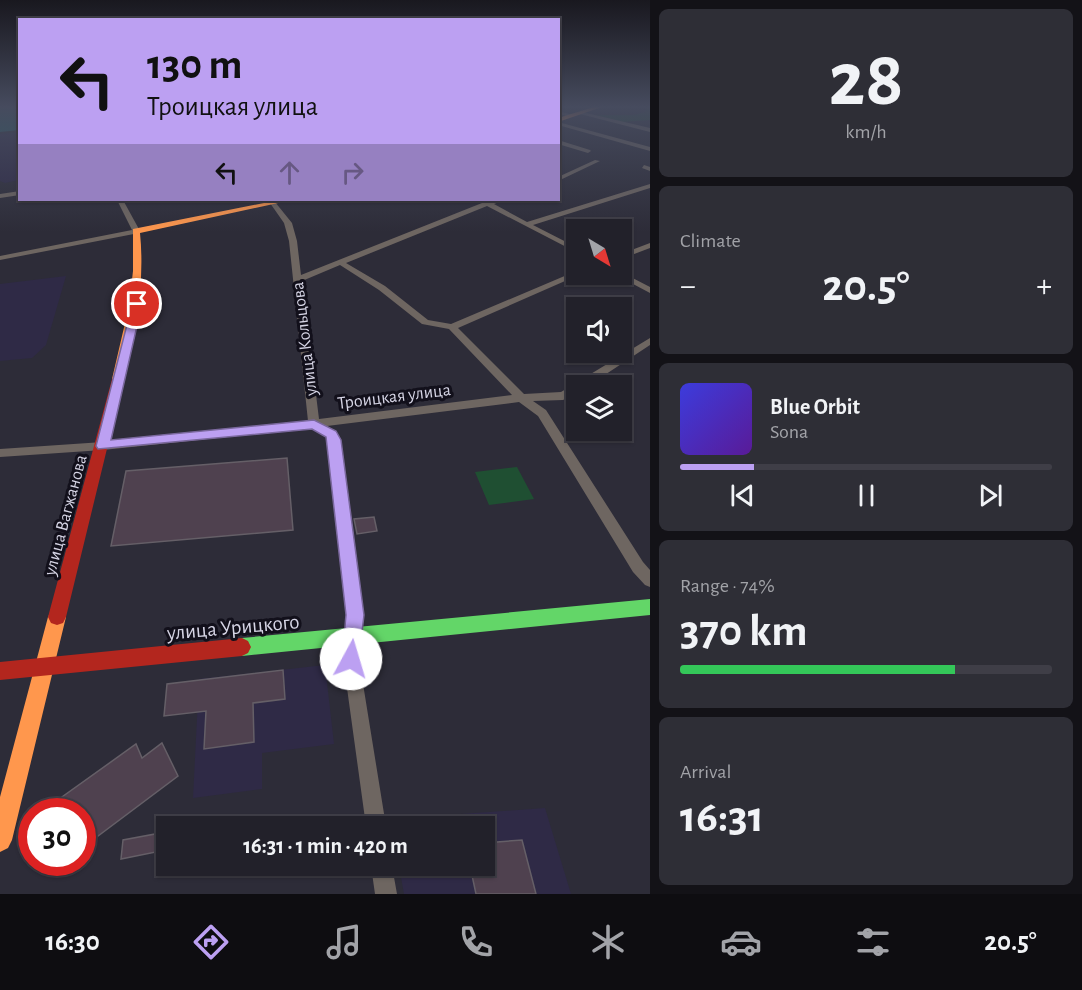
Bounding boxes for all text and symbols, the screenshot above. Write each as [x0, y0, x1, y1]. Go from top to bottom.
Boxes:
icon: left [48, 42, 126, 120]
text: 28 [828, 42, 904, 120]
text: 130 m [147, 44, 242, 86]
text: Троицкая улица [147, 93, 318, 120]
text: km/h [845, 122, 887, 142]
icon: left [210, 156, 243, 189]
icon: ahead [273, 156, 306, 189]
icon: right [336, 156, 369, 189]
north arrow [566, 219, 632, 285]
map controls [566, 219, 632, 441]
text: Climate [680, 231, 741, 251]
text: 20.5° [822, 264, 910, 309]
text: − [680, 270, 696, 303]
text: + [1036, 270, 1052, 303]
pin [111, 278, 162, 329]
street label: улица Кольцова [289, 281, 321, 398]
icon: arrive [120, 287, 153, 320]
button: sound [566, 297, 632, 363]
button: layers [566, 375, 632, 441]
street label: Троицкая улица [336, 381, 452, 413]
text: Blue Orbit [770, 396, 860, 418]
text: Sona [770, 422, 808, 442]
street label: улица Вагжанова [41, 453, 91, 579]
icon: previous [726, 479, 759, 512]
icon: pause [850, 479, 883, 512]
icon: next [974, 479, 1007, 512]
text: Range · 74% [680, 576, 775, 596]
text: 370 km [680, 609, 808, 654]
street label: улица Урицкого [165, 611, 300, 644]
position arrow [319, 627, 383, 691]
text: Arrival [680, 762, 731, 782]
text: 16:31 [680, 795, 764, 840]
speed limit sign: 30 [18, 798, 96, 876]
text: 16:31 · 1 min · 420 m [243, 835, 408, 857]
icon: directions [190, 921, 232, 963]
icon: music [323, 921, 365, 963]
icon: phone [455, 921, 497, 963]
icon: climate [587, 921, 629, 963]
icon: car [720, 921, 762, 963]
icon: filters [852, 921, 894, 963]
text: 16:30 [45, 928, 100, 955]
text: 20.5° [984, 928, 1037, 955]

